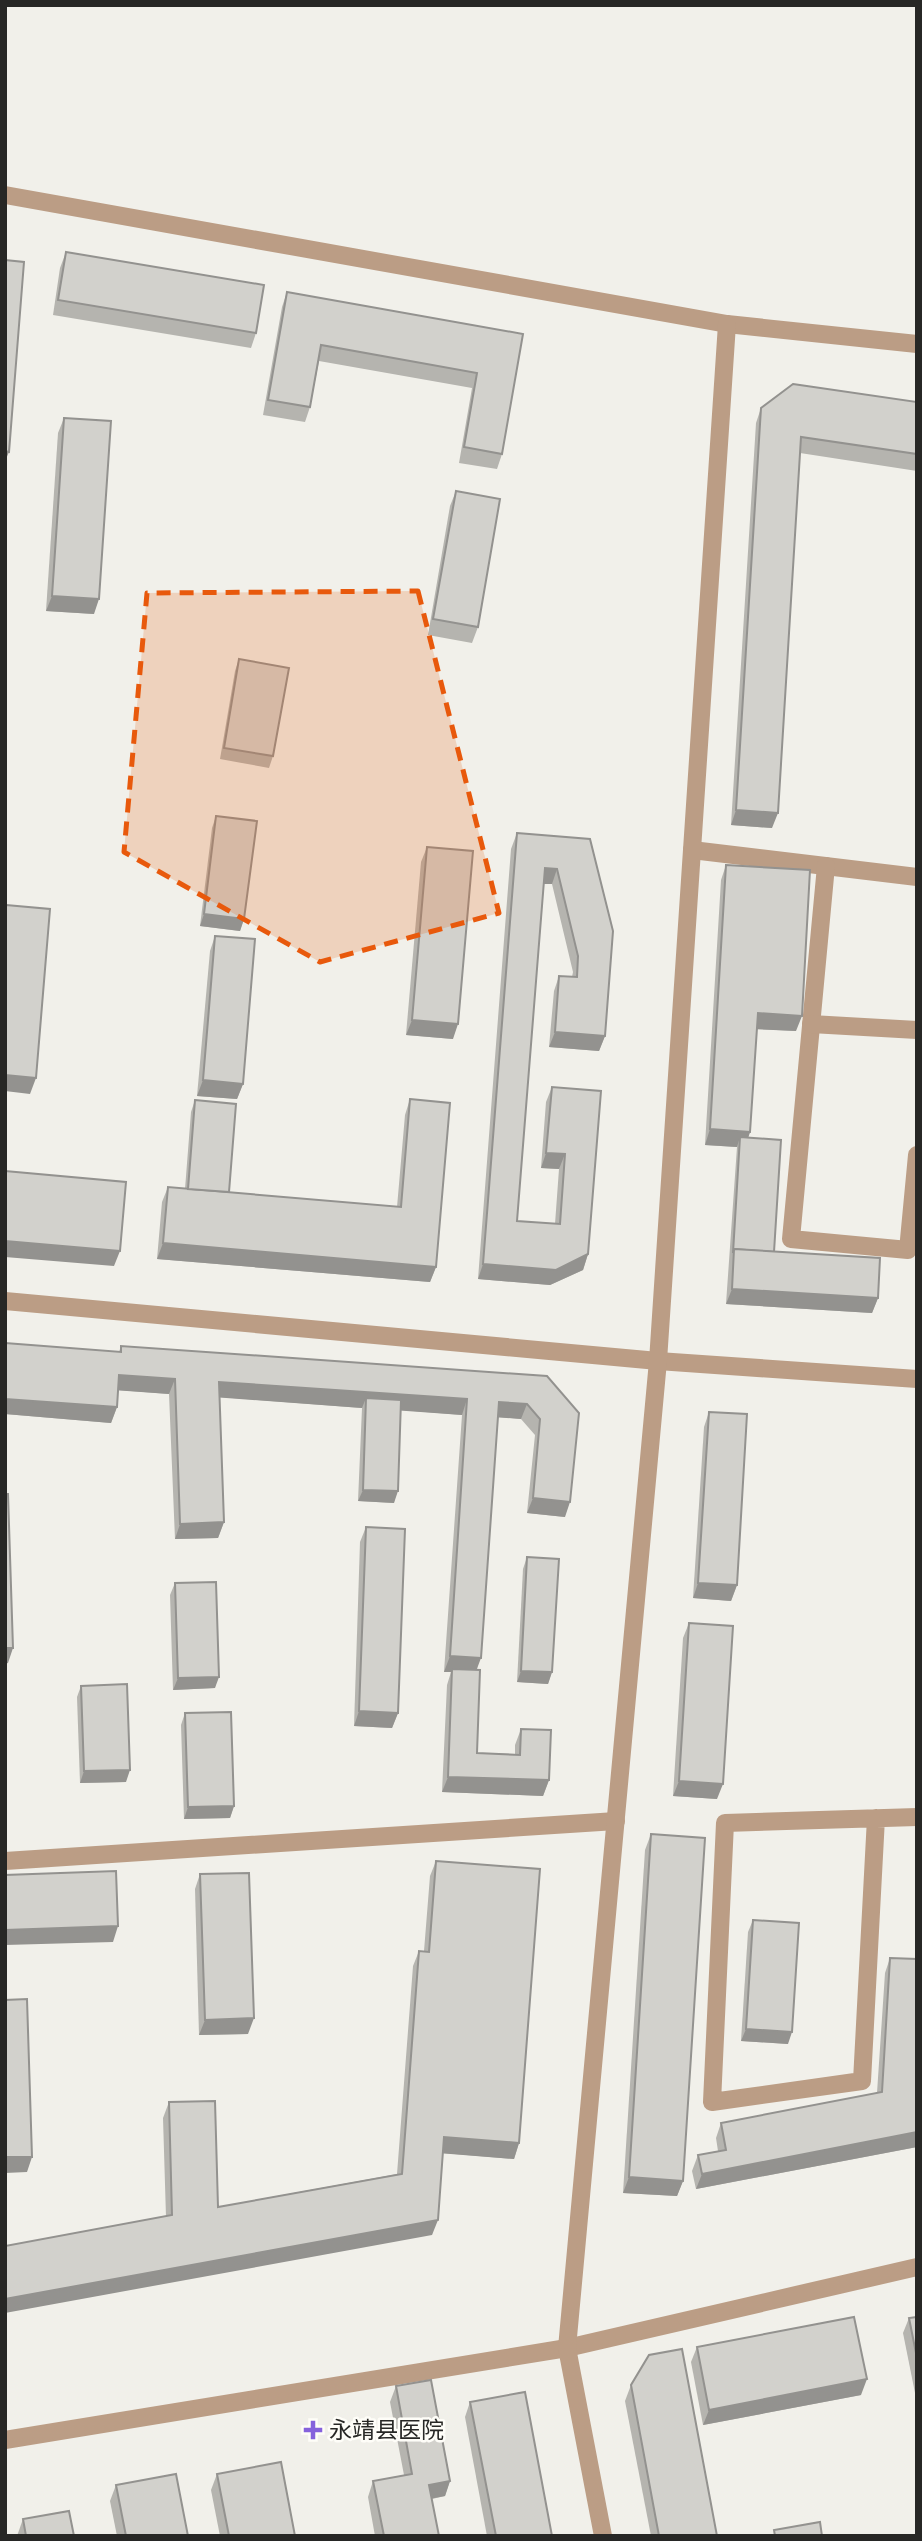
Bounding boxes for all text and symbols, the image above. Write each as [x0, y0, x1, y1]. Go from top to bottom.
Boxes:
place label: 永靖县医院 [329, 2416, 444, 2444]
marker: 永靖县医院 [303, 2420, 323, 2440]

